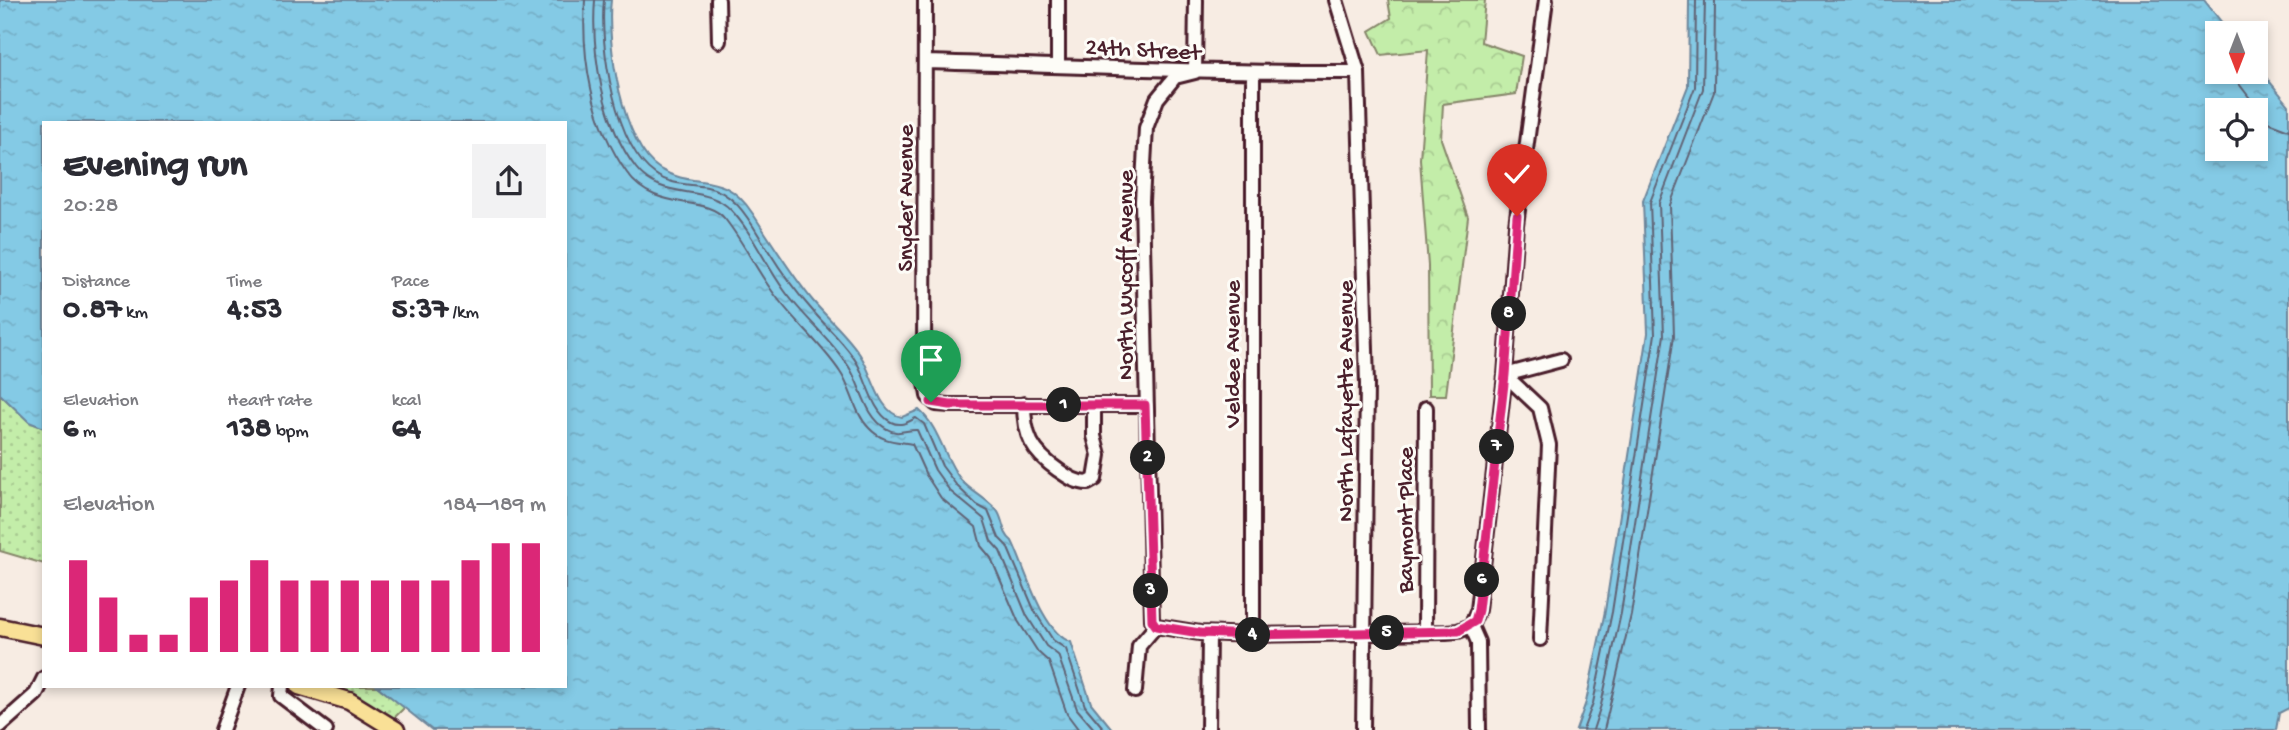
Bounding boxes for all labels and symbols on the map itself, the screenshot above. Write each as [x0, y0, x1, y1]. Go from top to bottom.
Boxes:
north arrow [2205, 21, 2268, 84]
street label: 24th Street [1084, 34, 1203, 69]
street label: Snyder Avenue [893, 124, 922, 272]
pin [1487, 144, 1547, 216]
street label: North Wycoff Avenue [1113, 169, 1142, 380]
street label: North Lafayette Avenue [1333, 279, 1362, 522]
street label: Veldee Avenue [1220, 280, 1249, 429]
pin: 8 [1492, 296, 1526, 332]
pin [901, 330, 961, 402]
pin: 1 [1046, 388, 1082, 422]
pin: 7 [1480, 430, 1514, 464]
pin: 2 [1130, 440, 1166, 476]
street label: Baymont Place [1393, 446, 1422, 594]
pin: 6 [1464, 562, 1500, 598]
pin: 3 [1134, 574, 1168, 608]
pin: 5 [1370, 616, 1404, 650]
pin: 4 [1236, 618, 1270, 652]

